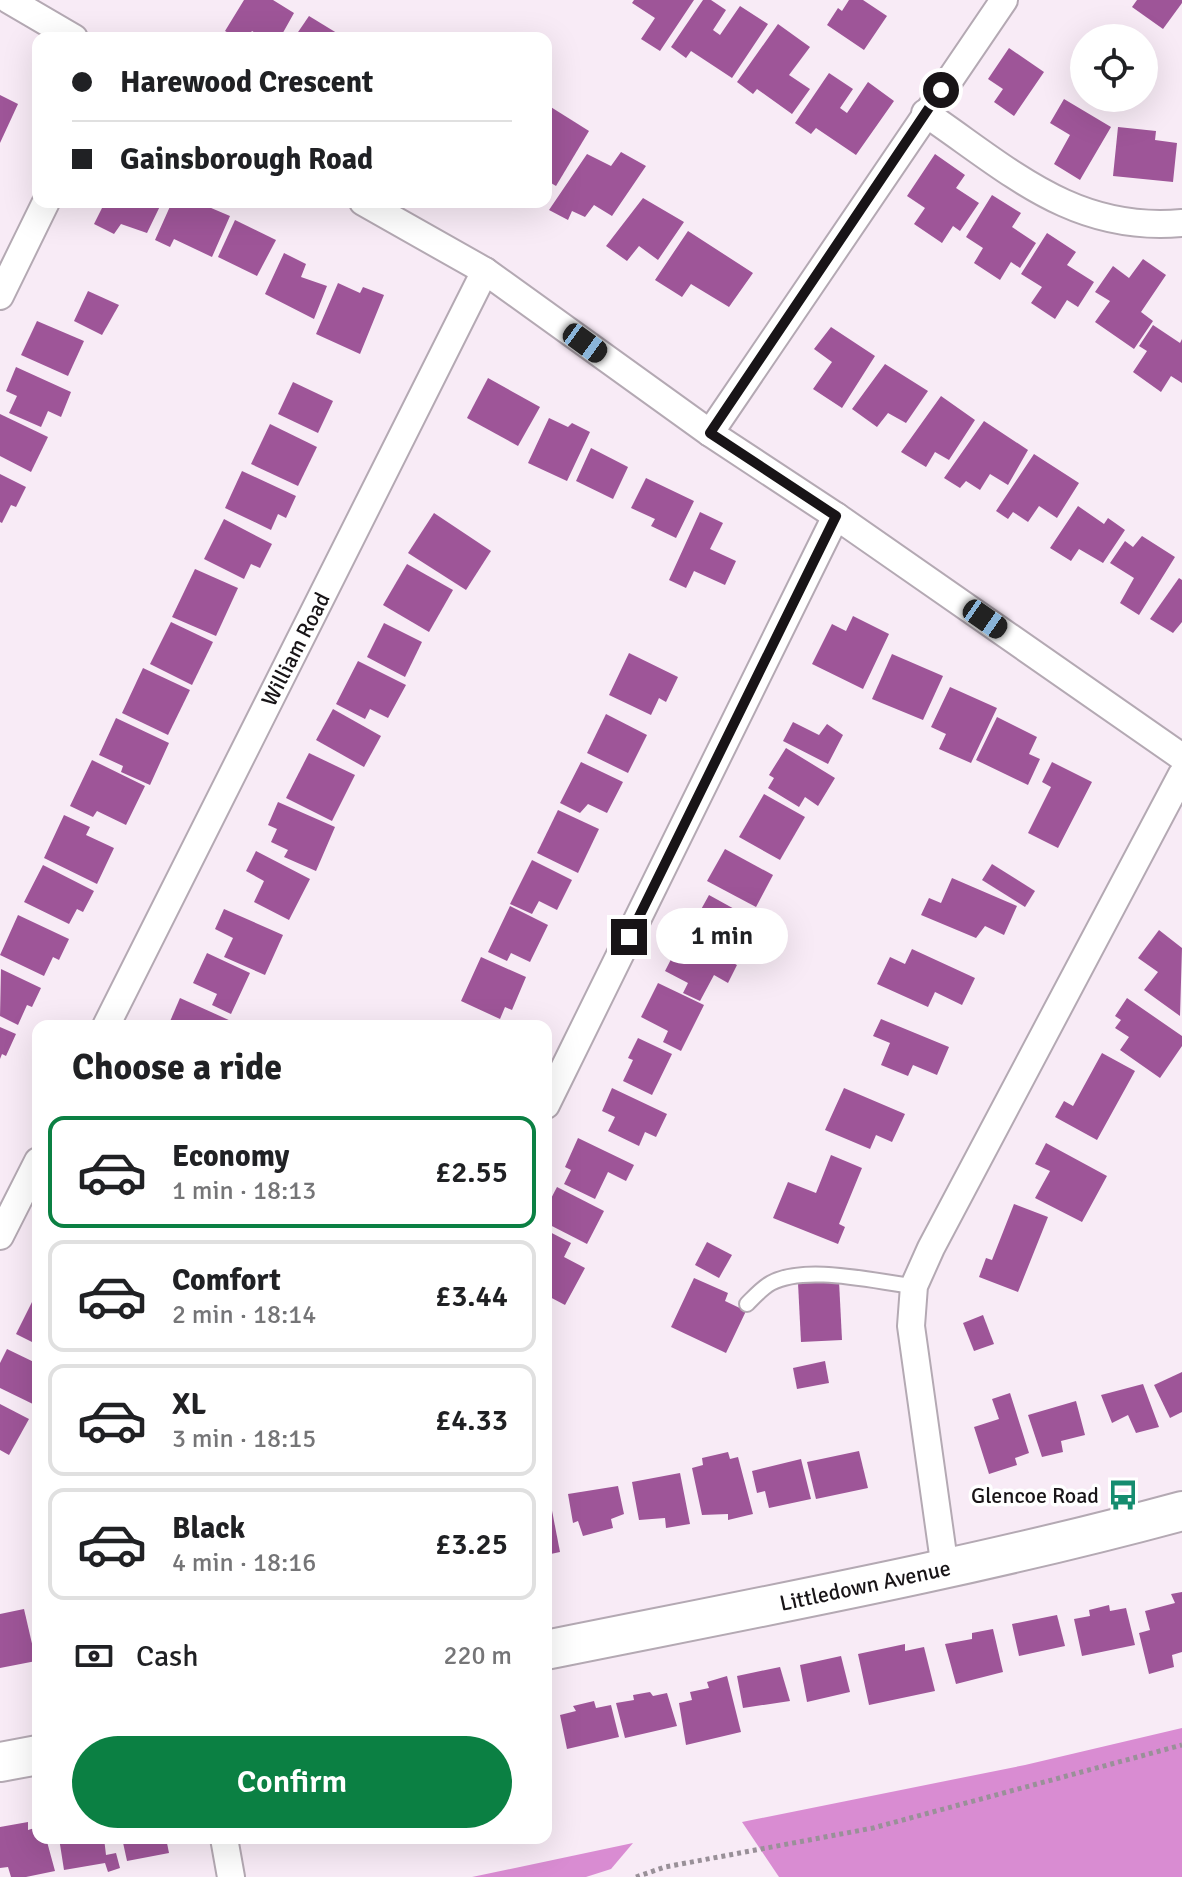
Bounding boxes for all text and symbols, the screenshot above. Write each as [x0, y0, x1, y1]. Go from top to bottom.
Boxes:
map controls [1070, 24, 1158, 112]
button: locate [1070, 24, 1158, 112]
text: Harewood Crescent [120, 64, 373, 101]
route start [923, 72, 959, 108]
text: Gainsborough Road [120, 141, 373, 178]
car [559, 319, 611, 367]
street label: William Road [255, 588, 336, 711]
car [958, 595, 1012, 643]
callout: 1 min [657, 909, 789, 965]
route end [611, 919, 647, 955]
text: 1 min [691, 920, 753, 952]
text: Choose a ride [72, 1045, 282, 1090]
icon: car [76, 1136, 148, 1208]
text: Economy [172, 1138, 289, 1175]
text: £2.55 [435, 1154, 508, 1191]
text: 1 min · 18:13 [172, 1175, 316, 1207]
icon: car [76, 1260, 148, 1332]
text: Comfort [172, 1262, 281, 1299]
text: £3.44 [435, 1278, 508, 1315]
text: 2 min · 18:14 [172, 1299, 316, 1331]
icon: car [76, 1384, 148, 1456]
text: XL [172, 1386, 206, 1423]
text: £4.33 [435, 1402, 508, 1439]
text: 3 min · 18:15 [172, 1423, 316, 1455]
bus stop icon: Glencoe Road [1106, 1478, 1140, 1512]
place label: Glencoe Road [971, 1482, 1099, 1509]
icon: car [76, 1508, 148, 1580]
text: Black [172, 1510, 245, 1547]
text: £3.25 [435, 1526, 508, 1563]
text: 4 min · 18:16 [172, 1547, 316, 1579]
street label: Littledown Avenue [777, 1554, 953, 1617]
icon: cash [72, 1634, 116, 1678]
text: Cash [136, 1638, 199, 1675]
text: 220 m [443, 1640, 512, 1672]
button: Confirm [72, 1736, 512, 1828]

